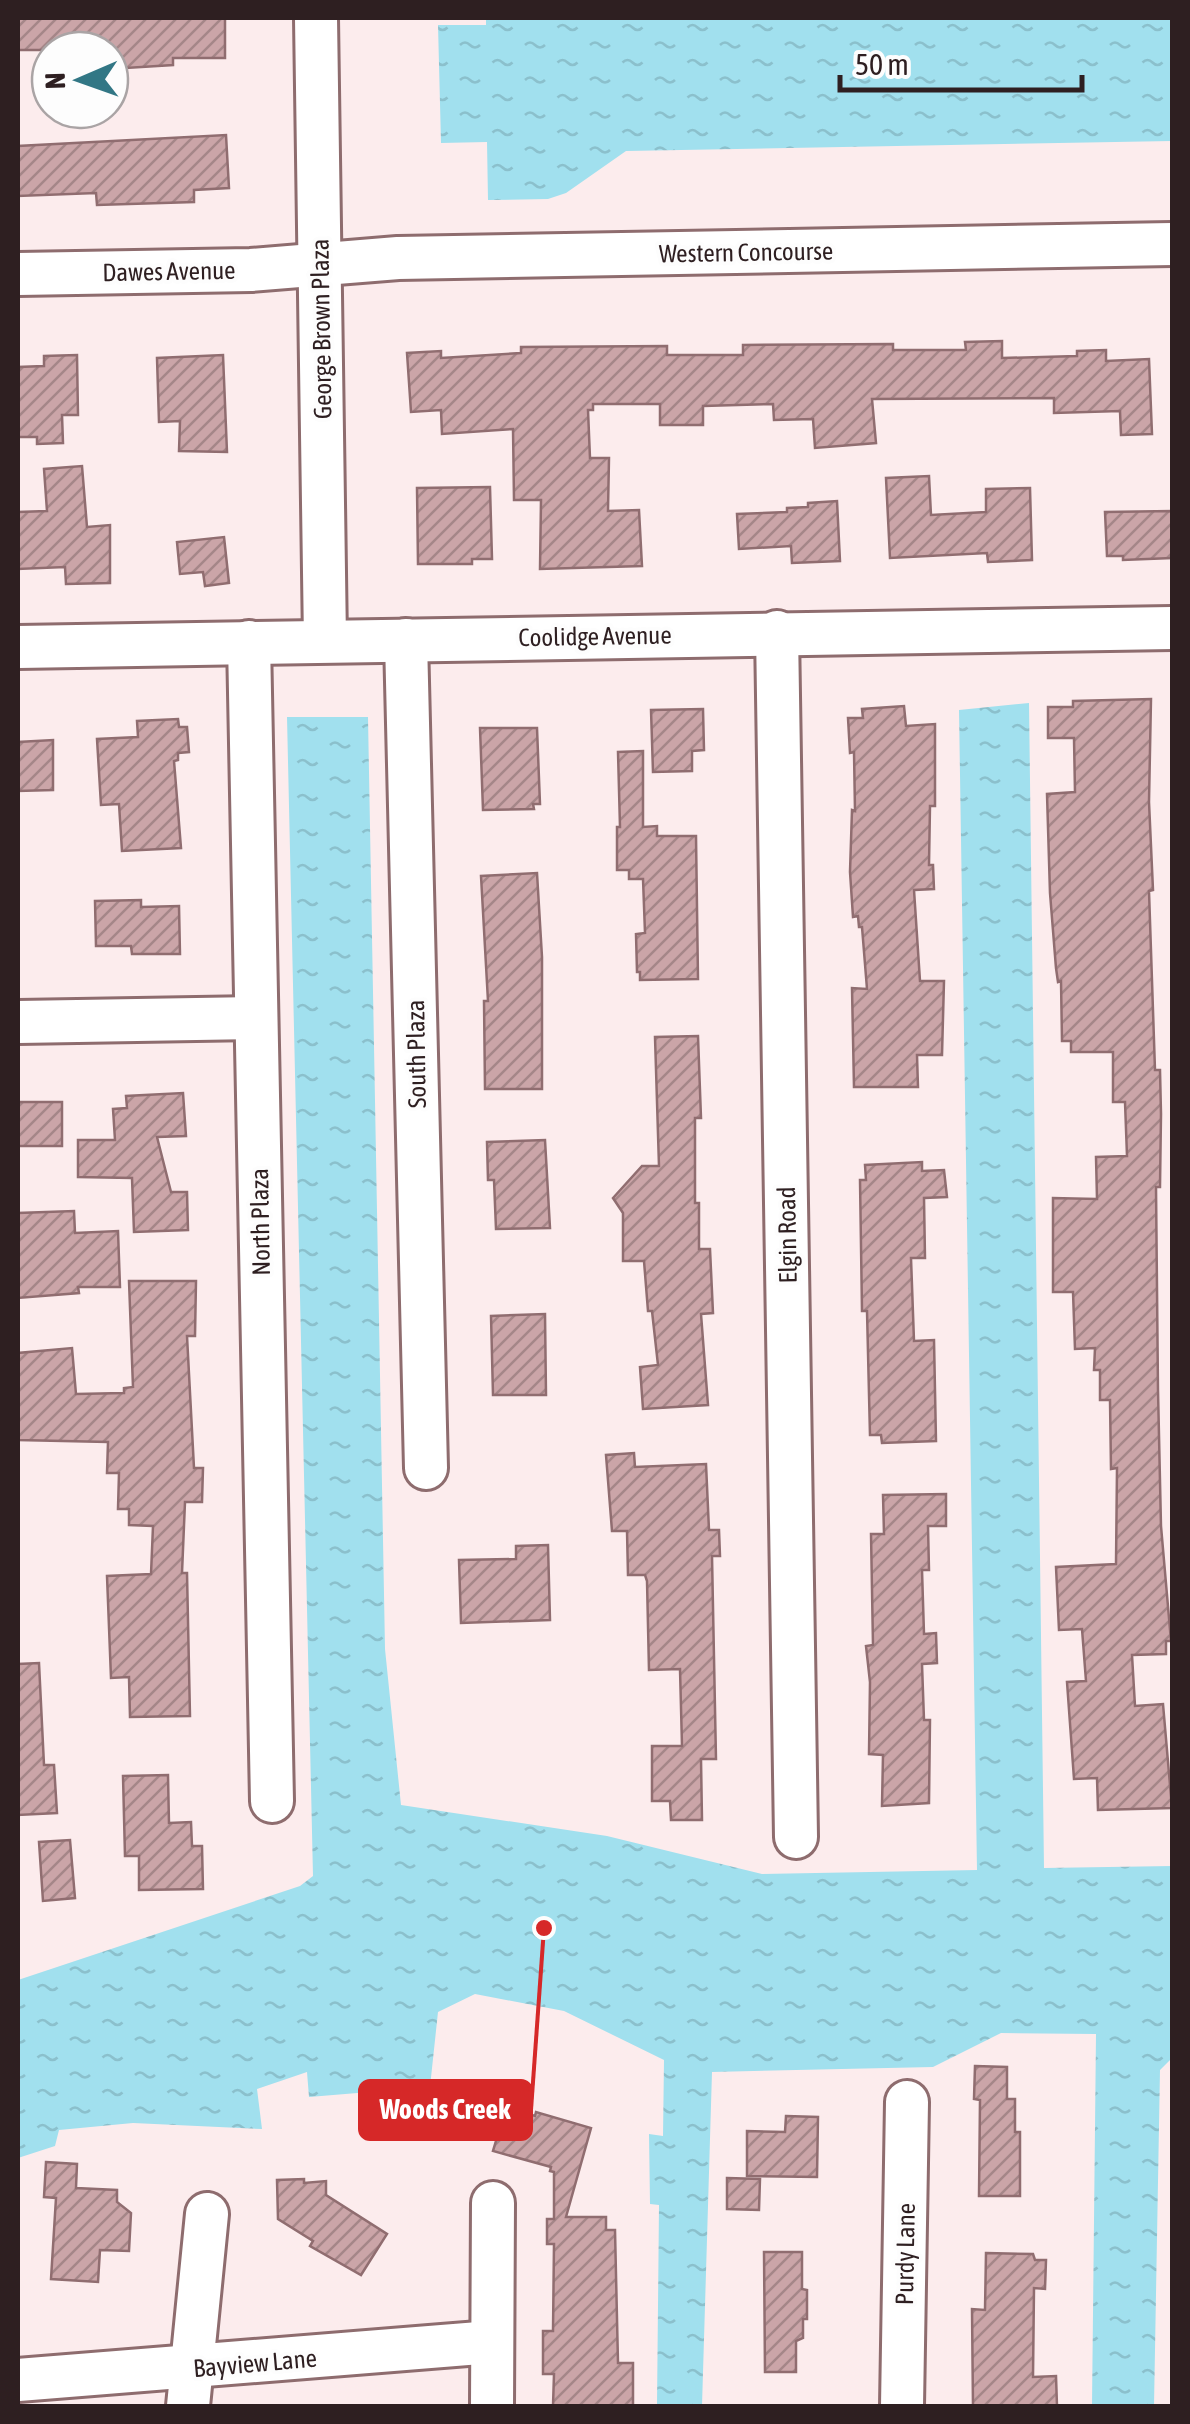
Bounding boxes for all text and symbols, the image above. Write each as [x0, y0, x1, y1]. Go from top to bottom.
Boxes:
north arrow [30, 30, 130, 130]
scale bar [840, 30, 1082, 92]
text: 50 m [855, 47, 909, 81]
text: N [39, 72, 71, 90]
street label: Western Concourse [659, 236, 833, 268]
street label: George Brown Plaza [305, 239, 337, 419]
street label: Dawes Avenue [102, 256, 236, 286]
street label: Coolidge Avenue [518, 621, 672, 651]
street label: South Plaza [401, 1000, 431, 1108]
street label: North Plaza [245, 1168, 275, 1276]
street label: Elgin Road [772, 1186, 802, 1284]
callout: Woods Creek [360, 2081, 531, 2139]
text: Woods Creek [378, 2093, 511, 2125]
street label: Purdy Lane [890, 2203, 920, 2305]
street label: Bayview Lane [192, 2344, 318, 2382]

